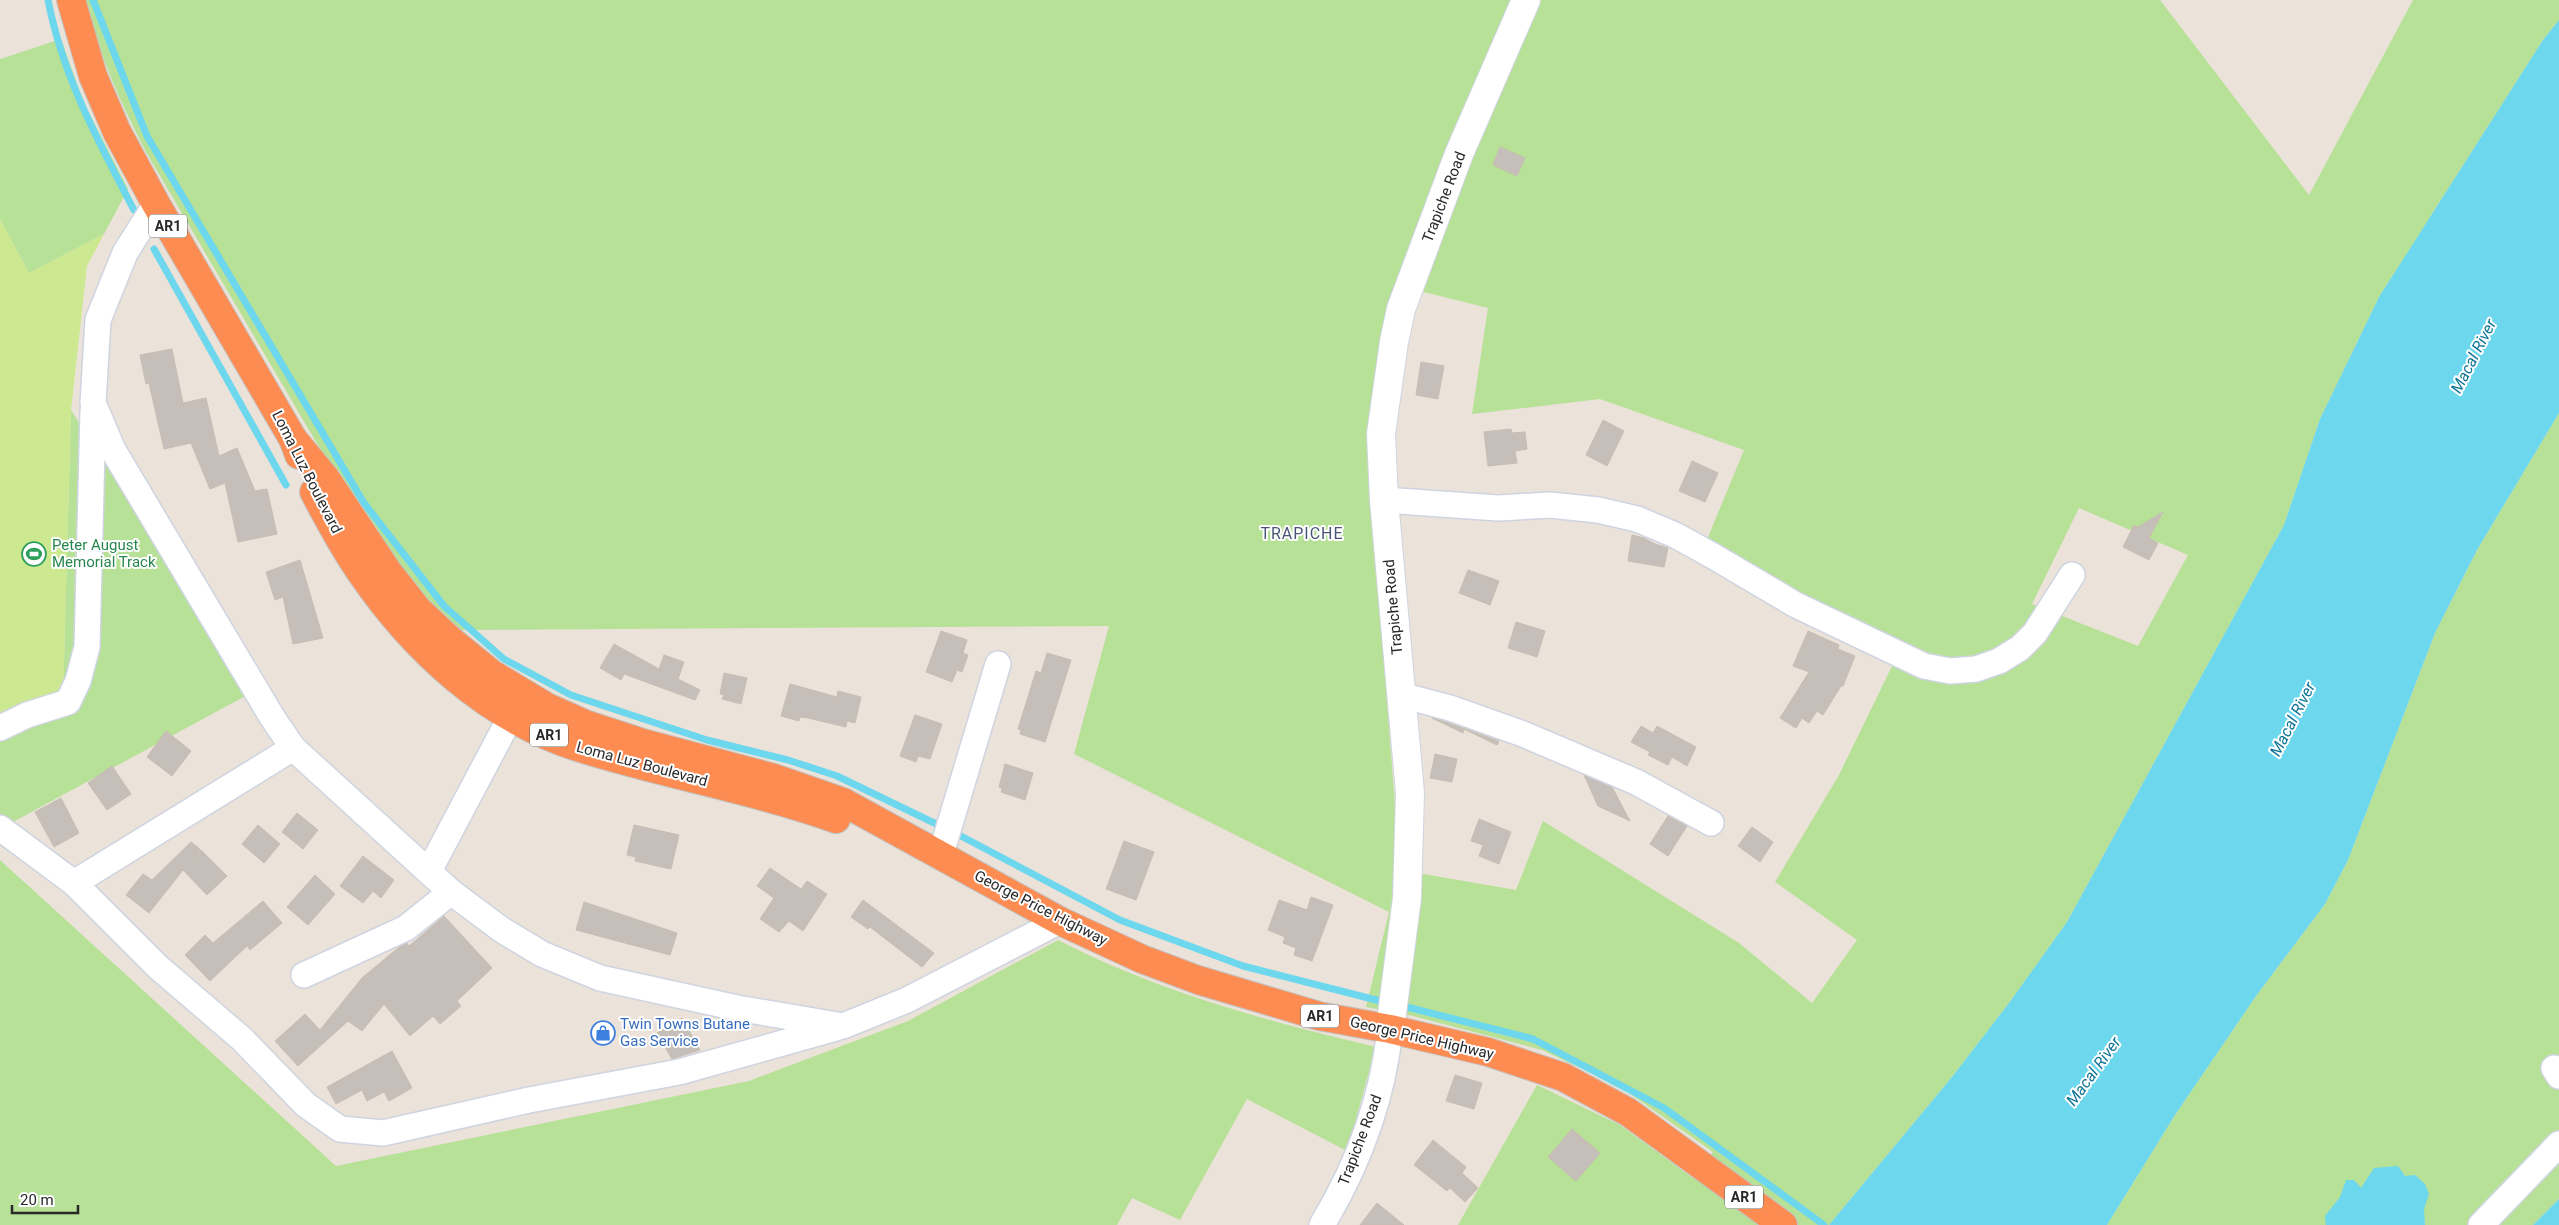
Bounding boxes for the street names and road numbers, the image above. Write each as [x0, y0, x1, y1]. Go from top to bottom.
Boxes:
street label: Trapiche Road [1418, 149, 1470, 245]
road number: AR1 [149, 215, 187, 238]
street label: Loma Luz Boulevard [268, 408, 346, 536]
street label: Trapiche Road [1380, 559, 1406, 655]
road number: AR1 [530, 724, 568, 746]
street label: Loma Luz Boulevard [574, 738, 710, 790]
street label: George Price Highway [971, 867, 1111, 949]
road number: AR1 [1301, 1004, 1339, 1028]
street label: George Price Highway [1348, 1013, 1496, 1063]
street label: Trapiche Road [1334, 1092, 1386, 1188]
road number: AR1 [1725, 1186, 1763, 1208]

